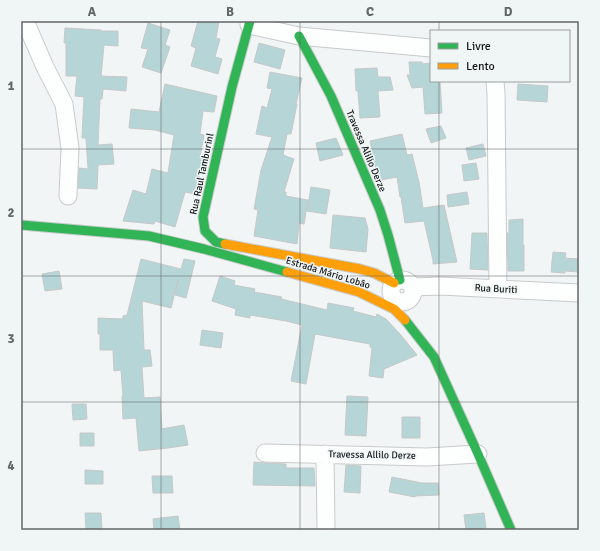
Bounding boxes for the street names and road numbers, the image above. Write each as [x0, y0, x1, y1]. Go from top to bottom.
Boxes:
street label: Travessa Alilio Derze [343, 108, 389, 194]
street label: Rua Raul Tamburinl [187, 132, 217, 216]
street label: Estrada Mário Lobão [284, 254, 372, 292]
street label: Rua Buriti [474, 282, 518, 296]
street label: Travessa Allilo Derze [328, 448, 416, 462]

